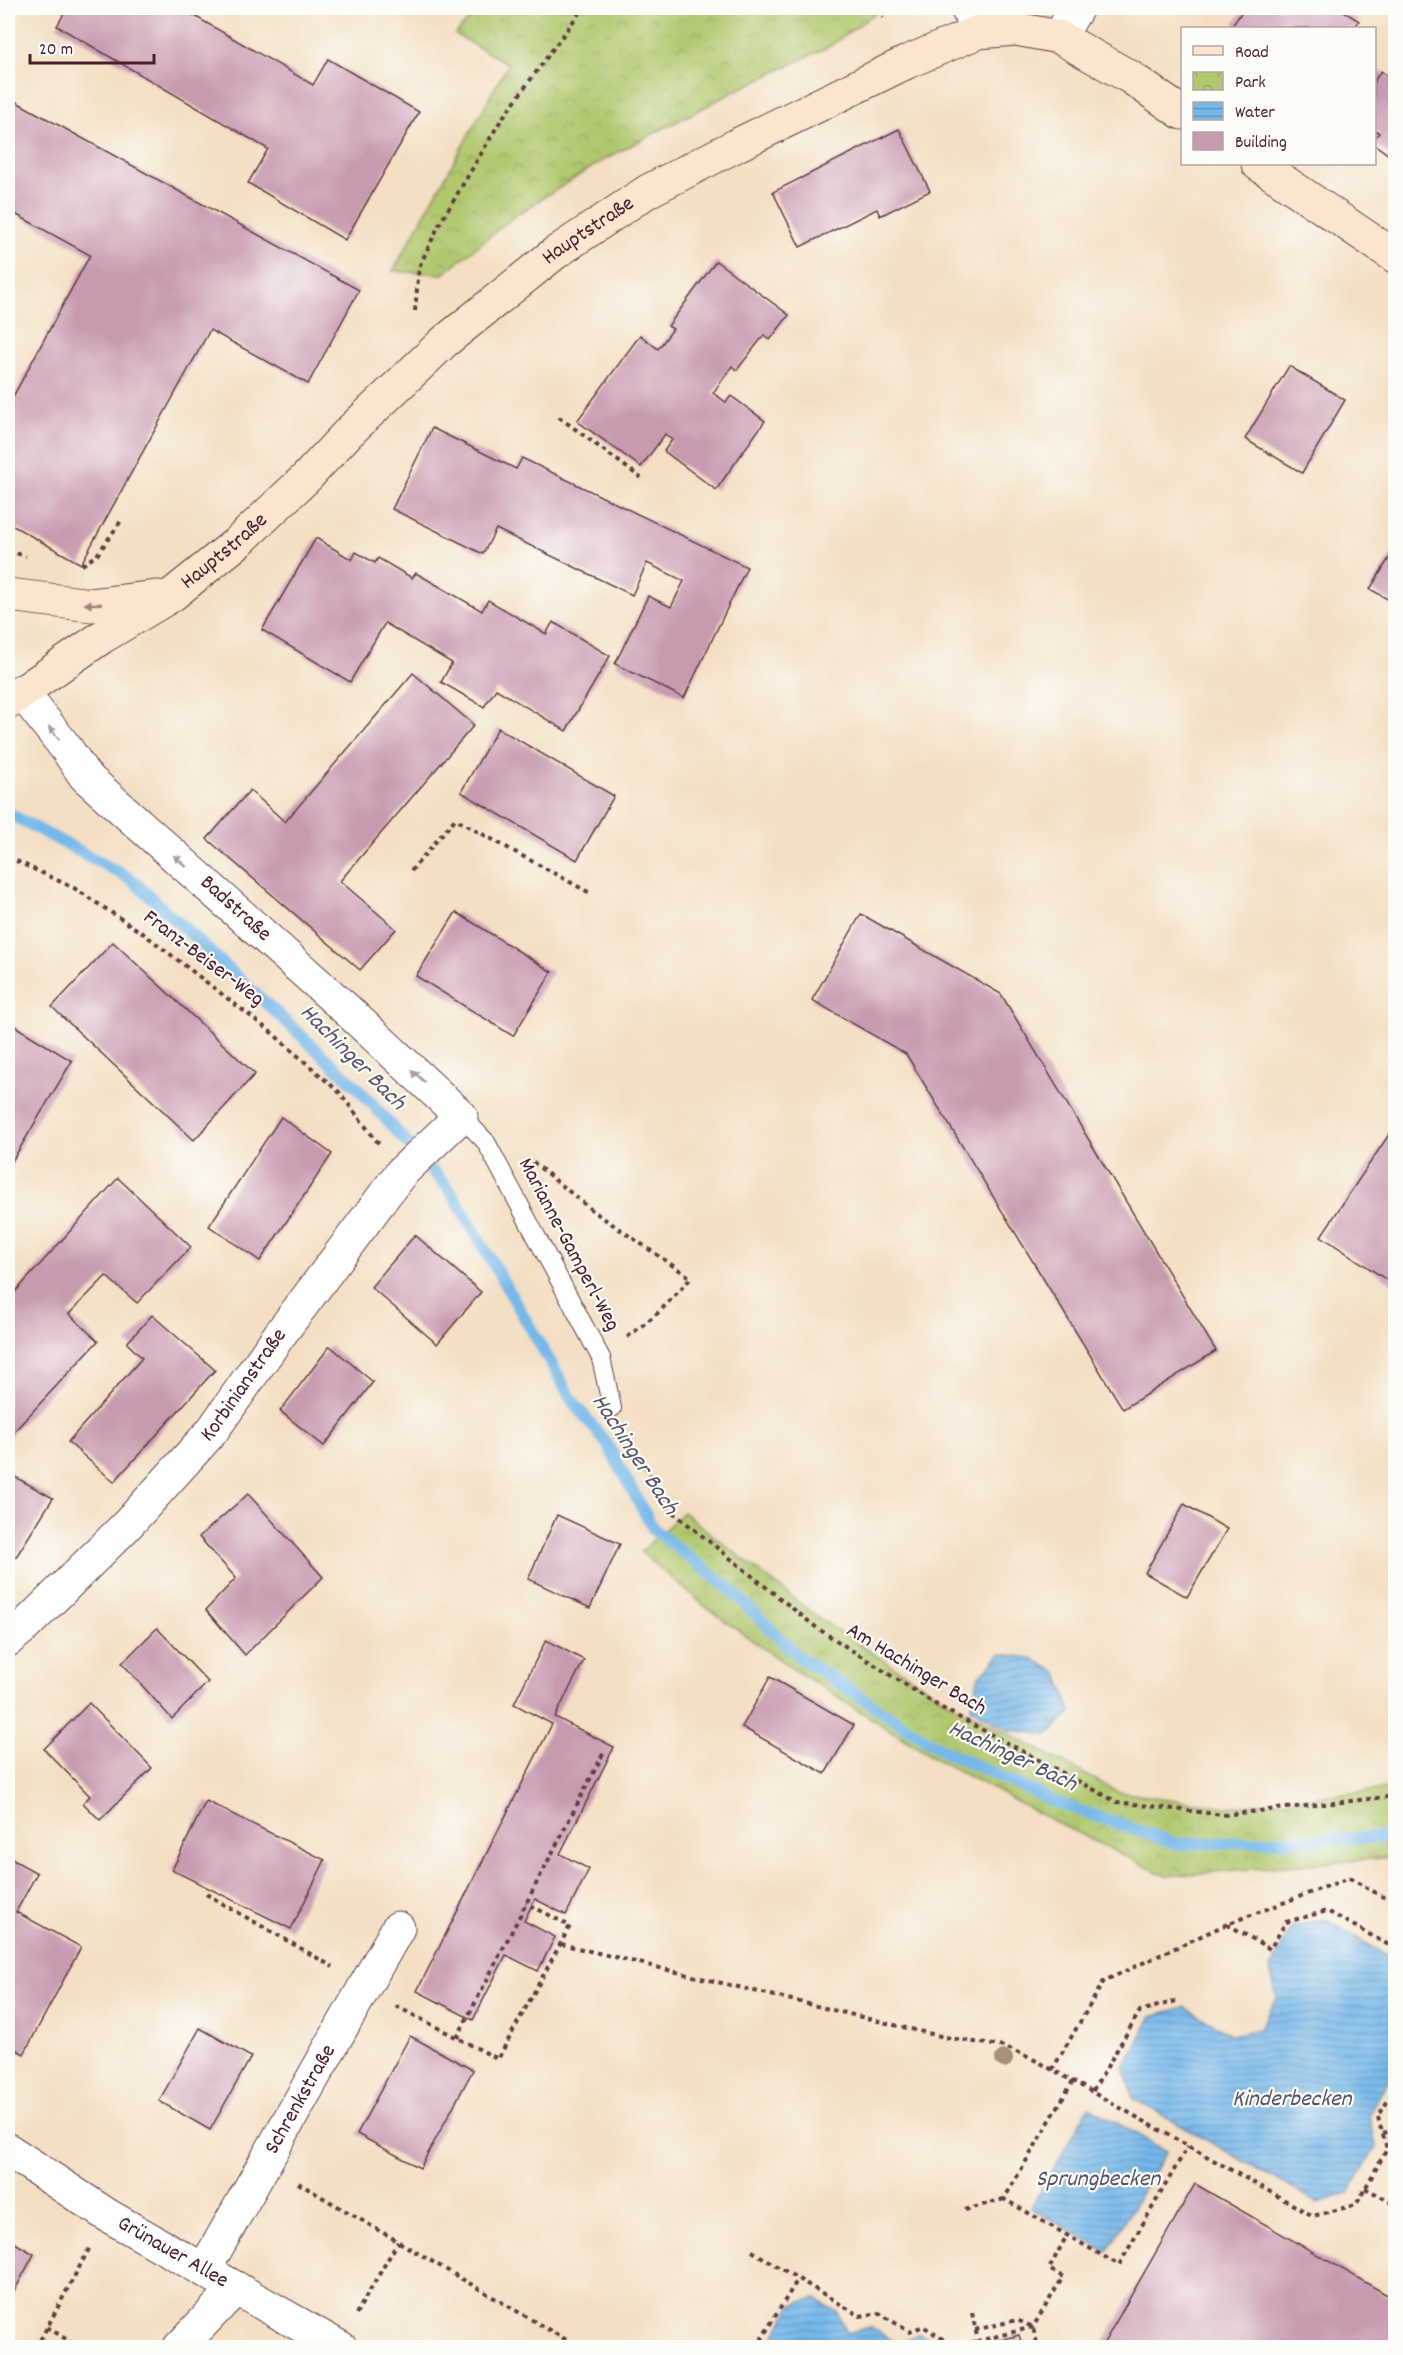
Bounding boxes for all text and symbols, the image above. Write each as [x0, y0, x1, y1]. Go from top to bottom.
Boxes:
scale bar [30, 27, 154, 65]
legend [1181, 27, 1376, 165]
text: 20 m [39, 38, 73, 63]
text: Road [1235, 41, 1269, 66]
text: Park [1235, 71, 1266, 96]
text: Water [1235, 101, 1275, 126]
text: Building [1235, 131, 1287, 156]
street label: Hauptstraße [535, 189, 641, 273]
street label: Hauptstraße [174, 506, 275, 597]
one-way arrow [83, 599, 102, 609]
one-way arrow [47, 725, 60, 741]
one-way arrow [173, 855, 188, 868]
street label: Badstraße [192, 868, 278, 950]
street label: Franz-Beiser-Weg [136, 903, 270, 1015]
water label: Hachinger Bach [291, 997, 414, 1120]
one-way arrow [411, 1069, 426, 1083]
street label: Marianne-Gamperl-Weg [509, 1153, 627, 1337]
street label: Korbinianstraße [193, 1322, 295, 1449]
water label: Hachinger Bach [582, 1388, 686, 1523]
street label: Am Hachinger Bach [840, 1616, 992, 1724]
water label: Hachinger Bach [942, 1712, 1083, 1802]
street label: Schrenkstraße [257, 2039, 344, 2160]
water label: Kinderbecken [1232, 2083, 1353, 2117]
water label: Sprungbecken [1036, 2163, 1161, 2197]
street label: Grünauer Allee [111, 2208, 234, 2296]

